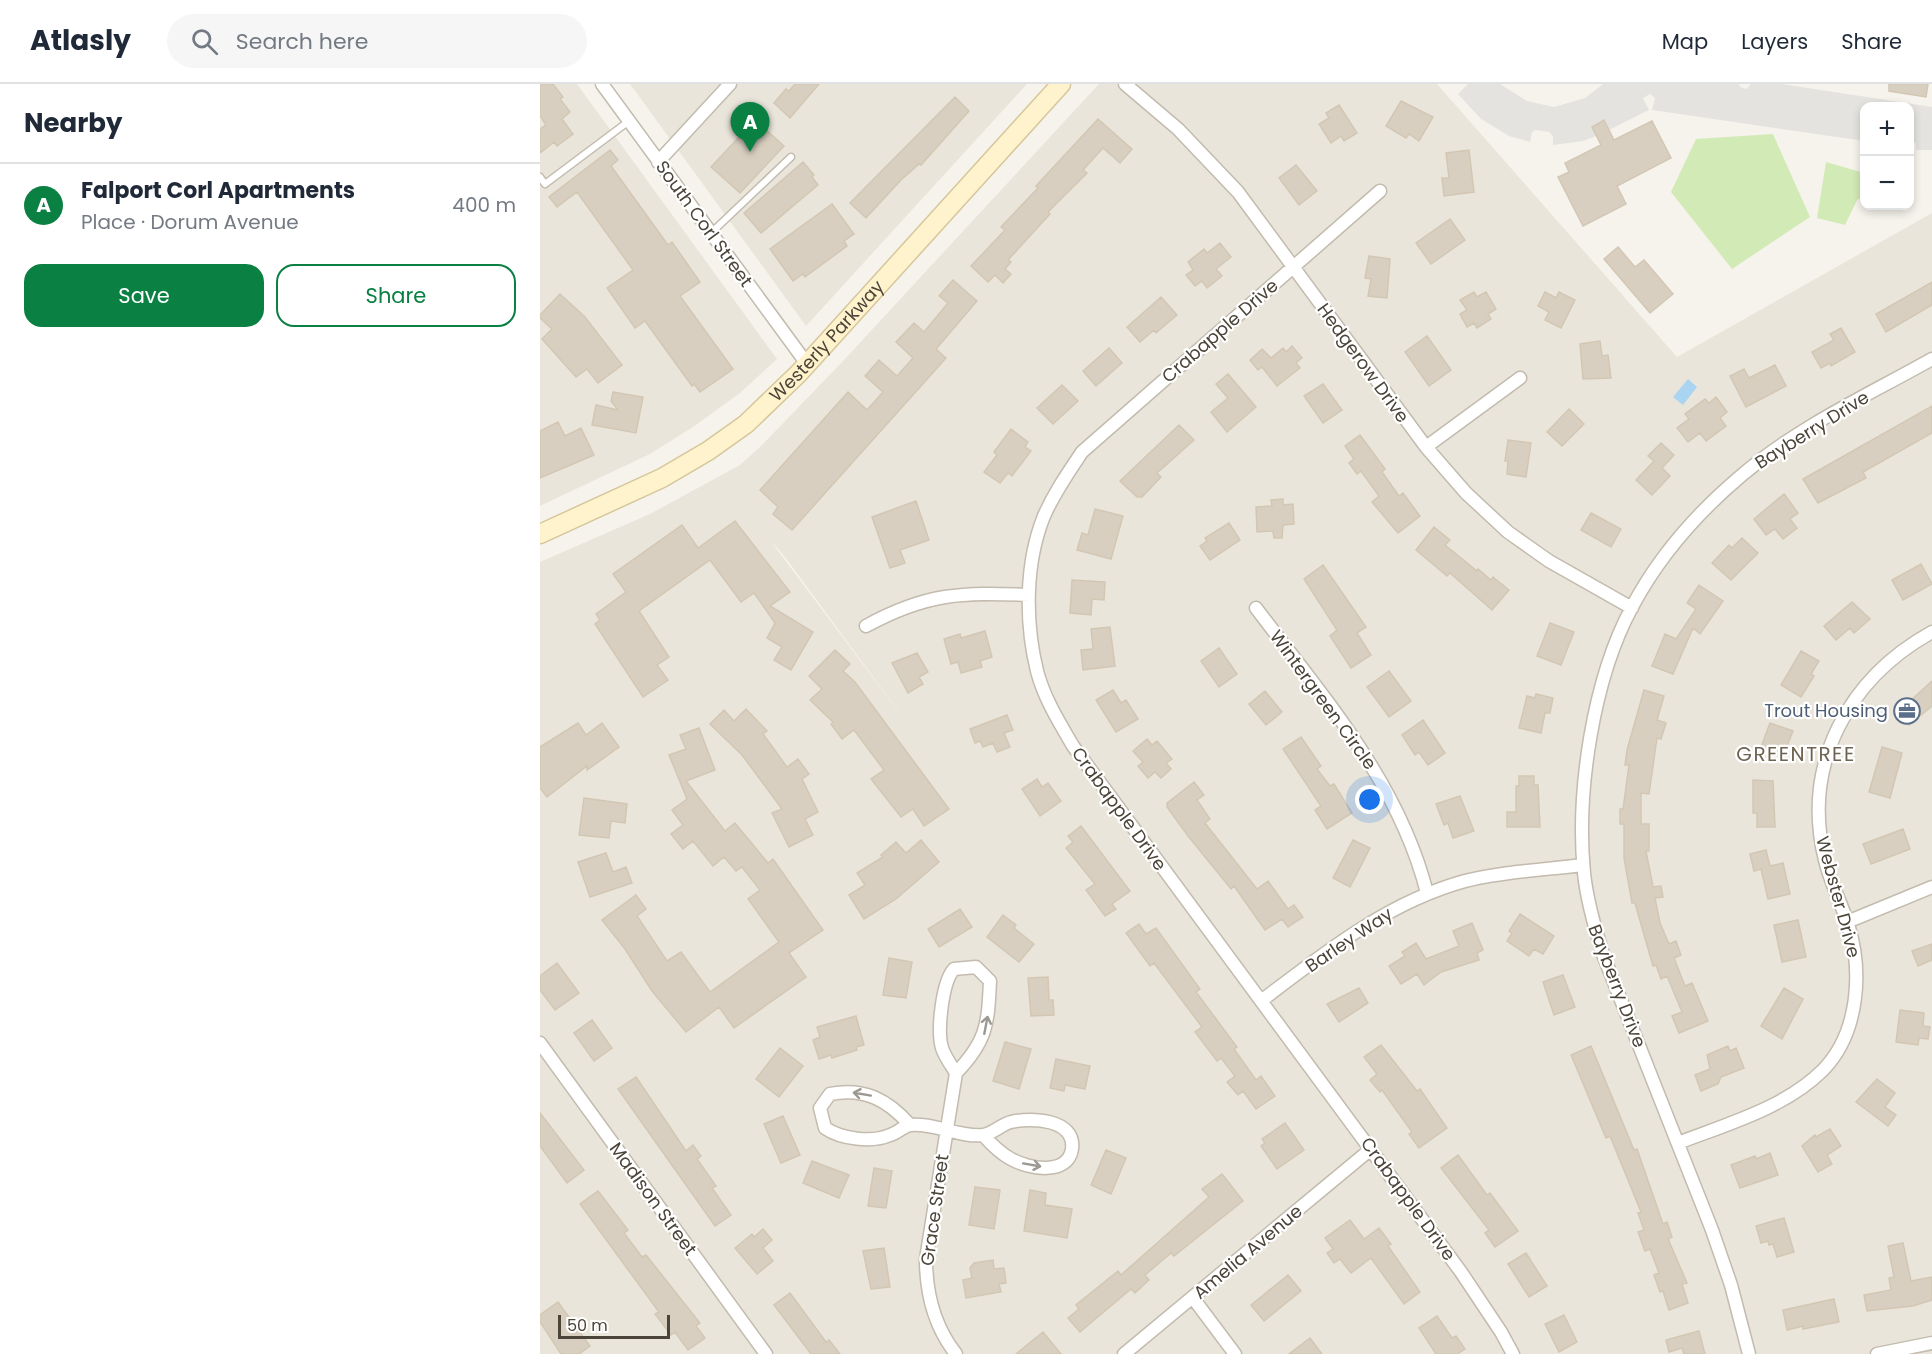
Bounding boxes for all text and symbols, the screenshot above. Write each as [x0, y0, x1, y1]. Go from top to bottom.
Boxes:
search box [167, 14, 587, 68]
text: Atlasly [30, 21, 131, 60]
icon: search [188, 25, 221, 58]
text: Search here [236, 26, 368, 57]
text: Map [1662, 27, 1708, 56]
text: Layers [1741, 27, 1808, 56]
text: Share [1841, 27, 1902, 56]
map controls [1860, 102, 1914, 210]
button: + [1860, 102, 1914, 156]
pin: A [730, 103, 770, 152]
text: Nearby [24, 105, 122, 141]
street label: South Corl Street [650, 155, 759, 292]
button: − [1860, 156, 1914, 210]
text: Falport Corl Apartments [81, 175, 355, 206]
text: A [36, 191, 51, 219]
text: 400 m [452, 191, 516, 219]
text: Place · Dorum Avenue [81, 208, 299, 236]
button: Save [24, 264, 264, 327]
button: Share [276, 264, 516, 327]
street label: Crabapple Drive [1156, 273, 1283, 388]
street label: Westerly Parkway [764, 275, 889, 407]
street label: Hedgerow Drive [1312, 298, 1415, 428]
street label: Bayberry Drive [1750, 384, 1874, 475]
street label: Wintergreen Circle [1264, 625, 1383, 775]
office icon: Trout Housing [1892, 696, 1922, 726]
place label: Trout Housing [1764, 698, 1888, 723]
district label: GREENTREE [1736, 740, 1856, 768]
street label: Crabapple Drive [1066, 742, 1173, 876]
your location [1355, 785, 1384, 814]
street label: Webster Drive [1810, 833, 1867, 960]
street label: Barley Way [1300, 901, 1397, 978]
street label: Bayberry Drive [1582, 921, 1652, 1051]
one-way arrow [981, 1015, 992, 1035]
one-way arrow [853, 1088, 872, 1099]
street label: Crabapple Drive [1355, 1132, 1462, 1266]
street label: Madison Street [604, 1137, 703, 1260]
street label: Grace Street [914, 1152, 955, 1267]
one-way arrow [1022, 1160, 1041, 1171]
street label: Amelia Avenue [1188, 1199, 1308, 1305]
scale bar [558, 1312, 670, 1340]
text: 50 m [567, 1314, 608, 1337]

